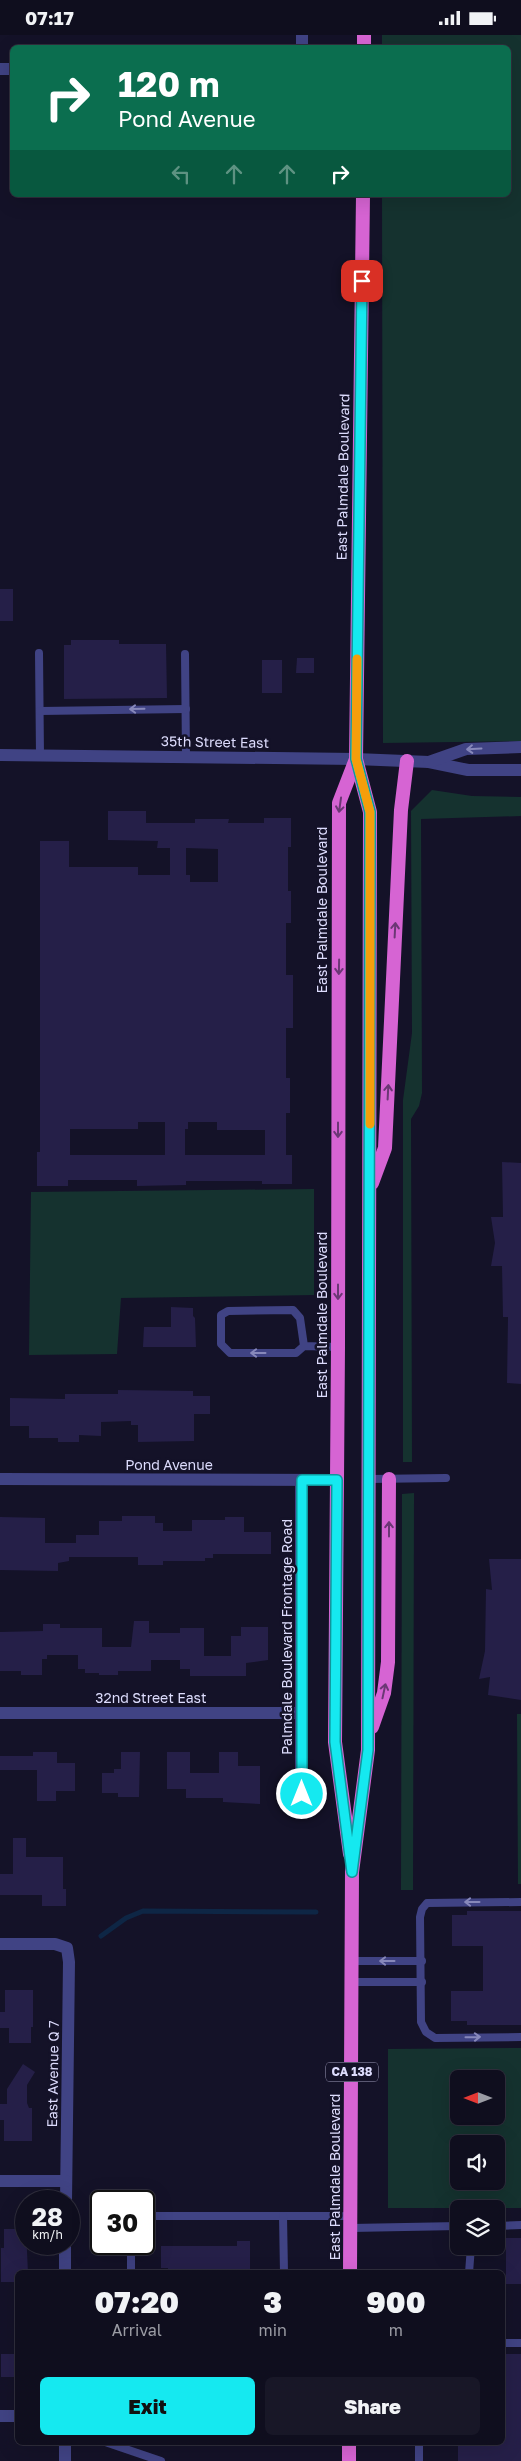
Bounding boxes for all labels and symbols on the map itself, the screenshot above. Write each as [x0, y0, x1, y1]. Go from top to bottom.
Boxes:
pin [341, 260, 383, 302]
street label: East Palmdale Boulevard [333, 393, 352, 561]
one-way arrow [129, 704, 146, 714]
street label: 35th Street East [161, 732, 269, 751]
one-way arrow [466, 744, 482, 754]
one-way arrow [335, 796, 345, 812]
street label: East Palmdale Boulevard [313, 827, 330, 993]
one-way arrow [391, 922, 400, 938]
one-way arrow [334, 958, 344, 975]
one-way arrow [383, 1084, 393, 1100]
one-way arrow [333, 1121, 343, 1137]
street label: East Palmdale Boulevard [313, 1232, 330, 1398]
one-way arrow [333, 1284, 343, 1300]
one-way arrow [250, 1348, 266, 1358]
street label: Pond Avenue [125, 1456, 213, 1473]
street label: Palmdale Boulevard Frontage Road [278, 1519, 295, 1755]
one-way arrow [384, 1521, 394, 1538]
one-way arrow [380, 1683, 389, 1699]
street label: 32nd Street East [95, 1689, 207, 1706]
position arrow [275, 1767, 327, 1819]
one-way arrow [465, 1897, 481, 1907]
one-way arrow [379, 1956, 396, 1966]
street label: East Avenue Q 7 [43, 2020, 62, 2128]
one-way arrow [464, 2032, 480, 2042]
road number: CA 138 [326, 2063, 378, 2081]
north arrow [450, 2070, 505, 2125]
street label: East Palmdale Boulevard [326, 2094, 343, 2260]
speed limit sign: 30 [90, 2190, 155, 2255]

